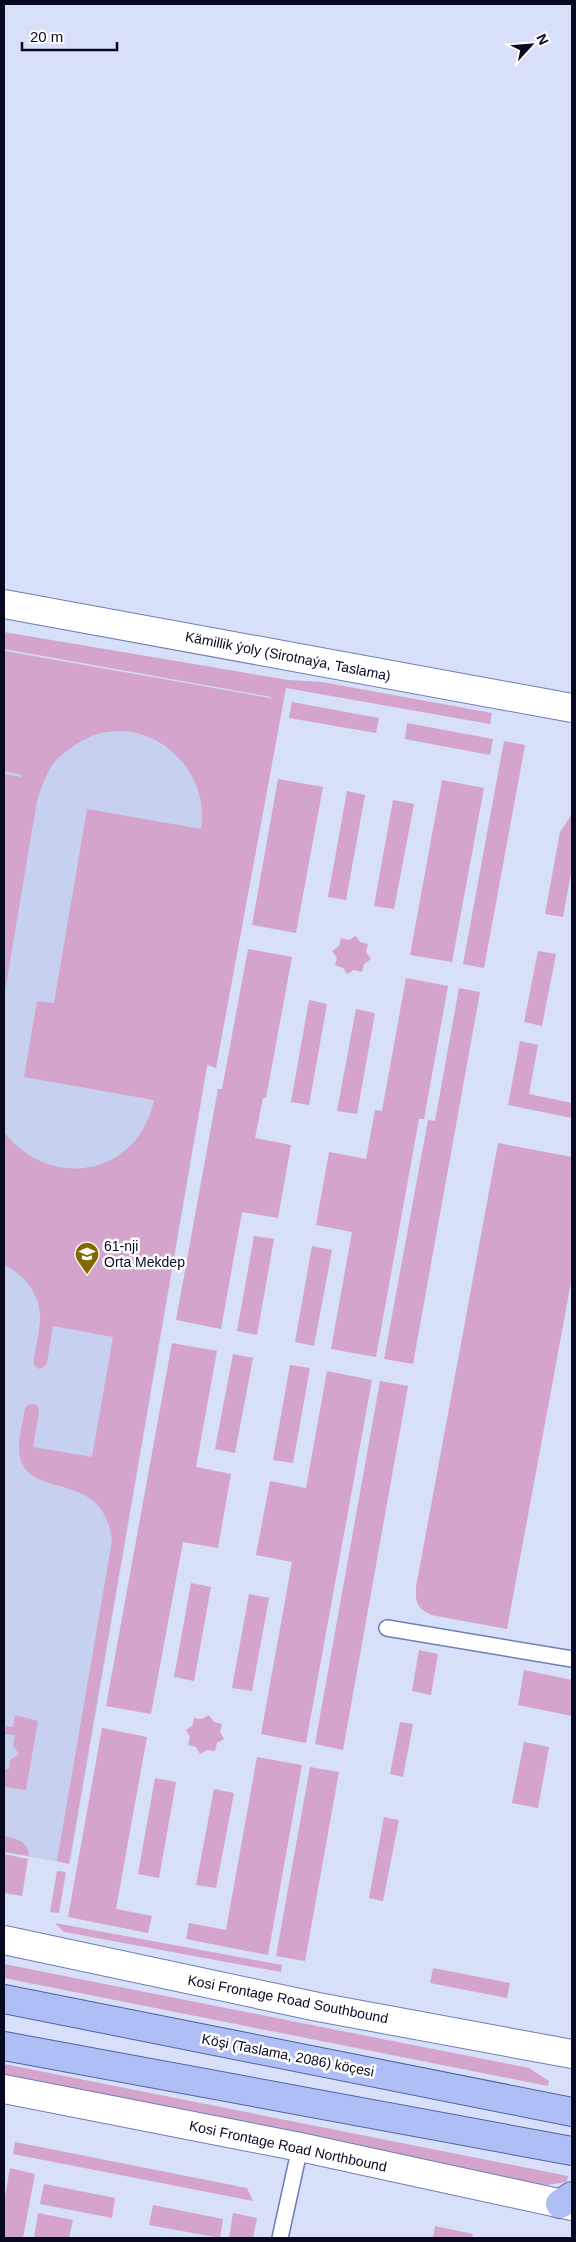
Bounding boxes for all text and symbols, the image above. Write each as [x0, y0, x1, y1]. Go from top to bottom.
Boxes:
scale bar [22, 20, 118, 52]
north arrow [506, 20, 556, 70]
text: 20 m [30, 28, 63, 45]
text: N [533, 31, 552, 47]
street label: Kämillik ýoly (Sirotnaýa, Taslama) [184, 628, 392, 684]
place label: 61-nji Orta Mekdep [104, 1238, 185, 1270]
school or university icon: 61-nji Orta Mekdep [74, 1241, 100, 1275]
street label: Kosi Frontage Road Southbound [186, 1972, 390, 2026]
street label: Köşi (Taslama, 2086) köçesi [201, 2030, 375, 2080]
street label: Kosi Frontage Road Northbound [188, 2117, 388, 2175]

